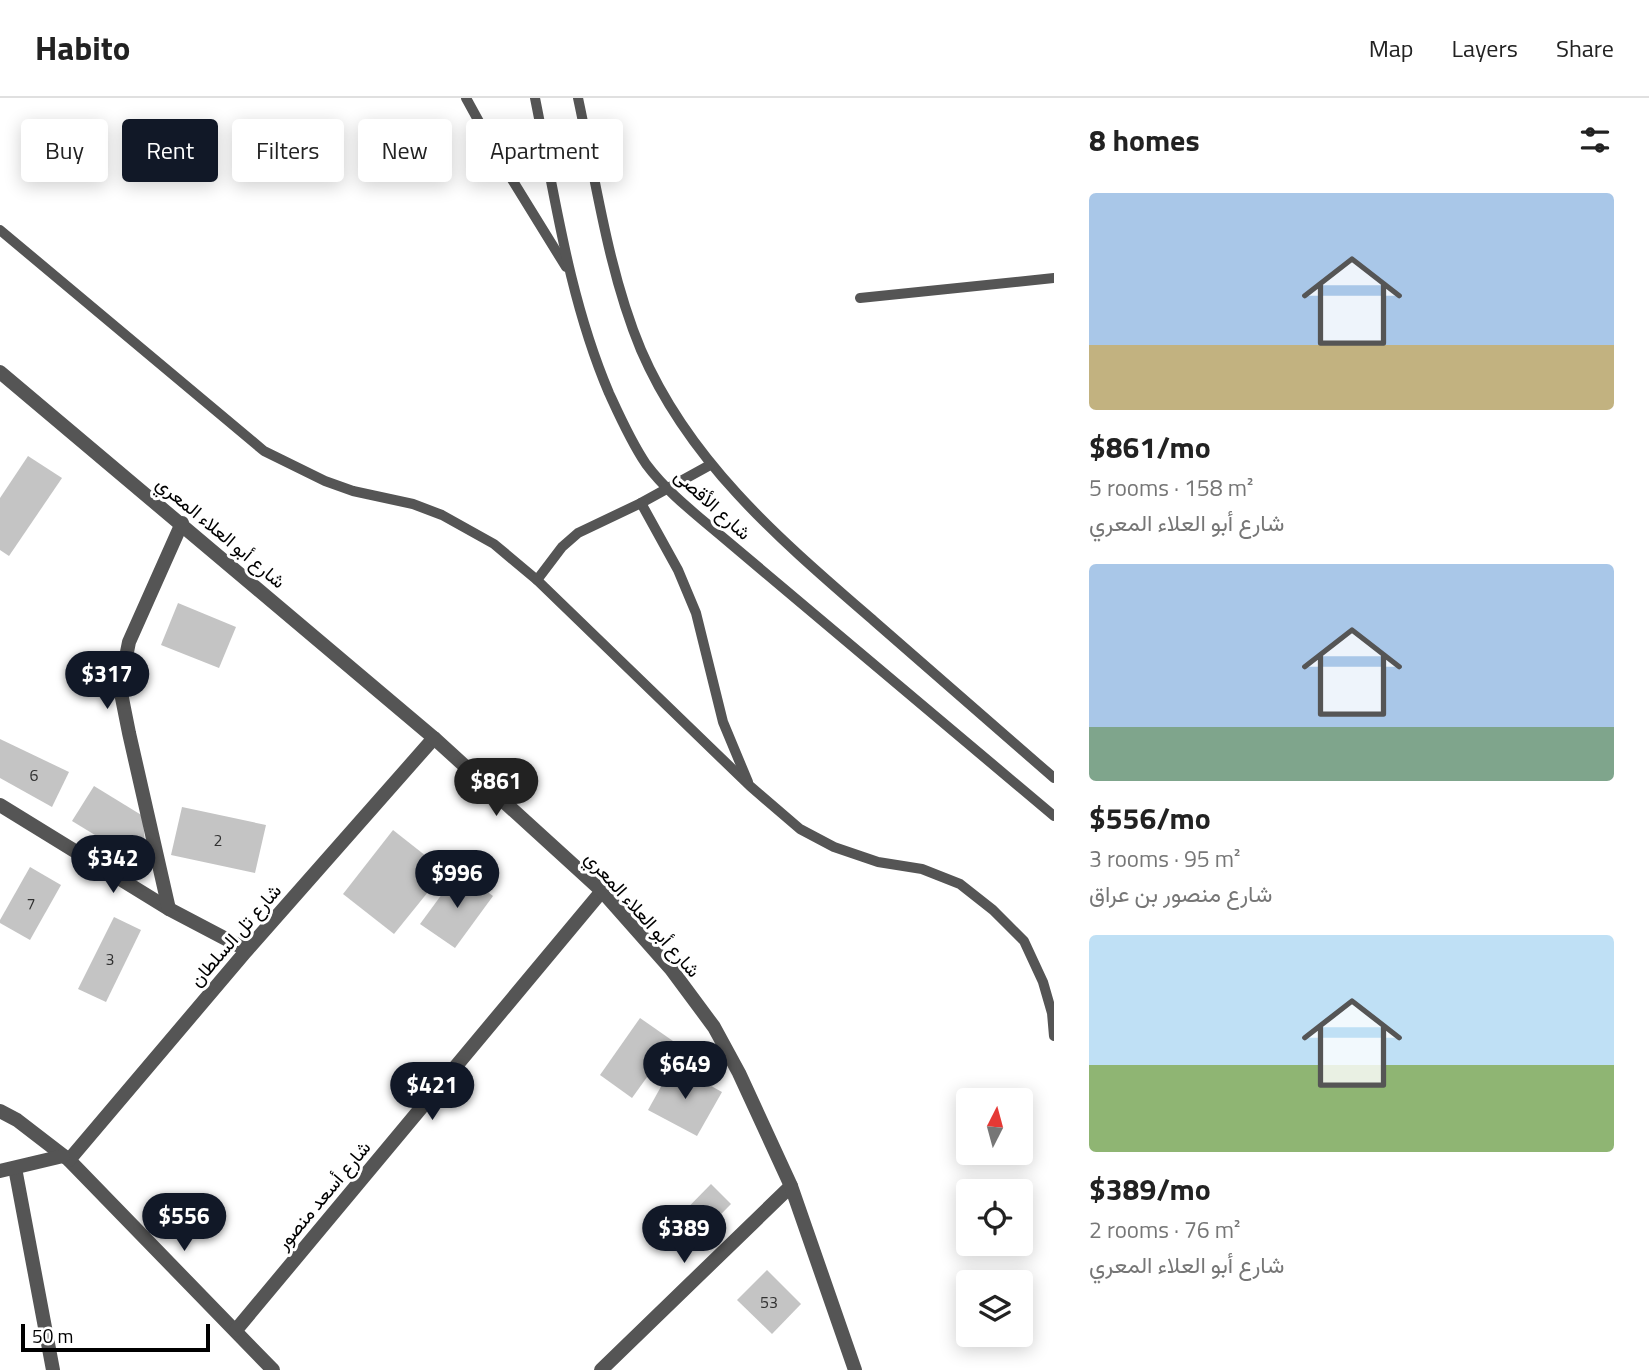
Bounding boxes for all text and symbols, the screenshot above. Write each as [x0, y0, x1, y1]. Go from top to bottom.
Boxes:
text: Habito [35, 23, 130, 73]
text: Map [1369, 30, 1414, 66]
text: Layers [1452, 30, 1518, 66]
text: Share [1556, 30, 1614, 66]
text: 8 homes [1089, 117, 1200, 163]
chip: Buy [21, 119, 108, 182]
chip: Rent [122, 119, 218, 182]
chip: Filters [232, 119, 344, 182]
chip: New [358, 119, 452, 182]
chip: Apartment [466, 119, 623, 182]
icon: filters [1576, 121, 1614, 159]
icon: home [1289, 238, 1415, 364]
text: $861/mo [1089, 424, 1211, 470]
street label: شارع الأقصى [668, 461, 758, 546]
street label: شارع أبو العلاء المعري [149, 469, 293, 596]
text: 5 rooms · 158 m² [1089, 470, 1253, 505]
text: شارع أبو العلاء المعري [1089, 505, 1285, 540]
icon: home [1289, 609, 1415, 735]
pin: $317 [66, 652, 148, 711]
text: $317 [81, 656, 133, 691]
pin: $861 [455, 758, 537, 818]
house number: 6 [30, 763, 39, 787]
text: $861 [470, 763, 522, 798]
text: $556/mo [1089, 795, 1211, 841]
house number: 2 [214, 828, 222, 852]
pin: $342 [72, 836, 154, 895]
text: $342 [87, 840, 139, 875]
text: 3 rooms · 95 m² [1089, 841, 1240, 876]
street label: شارع أبو العلاء المعري [577, 844, 708, 985]
pin: $996 [416, 850, 498, 910]
text: $996 [431, 855, 483, 890]
text: شارع منصور بن عراق [1089, 876, 1272, 911]
street label: شارع تل السلطان [182, 877, 288, 993]
house number: 7 [27, 891, 35, 915]
house number: 3 [106, 947, 114, 971]
icon: home [1289, 980, 1415, 1106]
pin: $649 [644, 1042, 726, 1101]
text: $649 [659, 1046, 711, 1081]
pin: $421 [391, 1062, 473, 1122]
text: $421 [406, 1067, 458, 1102]
north arrow [956, 1088, 1032, 1166]
map controls [956, 1088, 1033, 1347]
street label: شارع أسعد منصور [268, 1134, 377, 1256]
text: $389/mo [1089, 1166, 1211, 1212]
button: locate [956, 1179, 1033, 1256]
pin: $556 [143, 1194, 225, 1253]
text: $556 [158, 1198, 210, 1233]
pin: $389 [643, 1206, 725, 1265]
text: $389 [658, 1210, 710, 1245]
text: 2 rooms · 76 m² [1089, 1212, 1240, 1247]
text: شارع أبو العلاء المعري [1089, 1247, 1285, 1282]
button: layers [956, 1270, 1033, 1347]
house number: 53 [760, 1290, 778, 1314]
scale bar [21, 1321, 210, 1353]
text: 50 m [32, 1321, 73, 1350]

